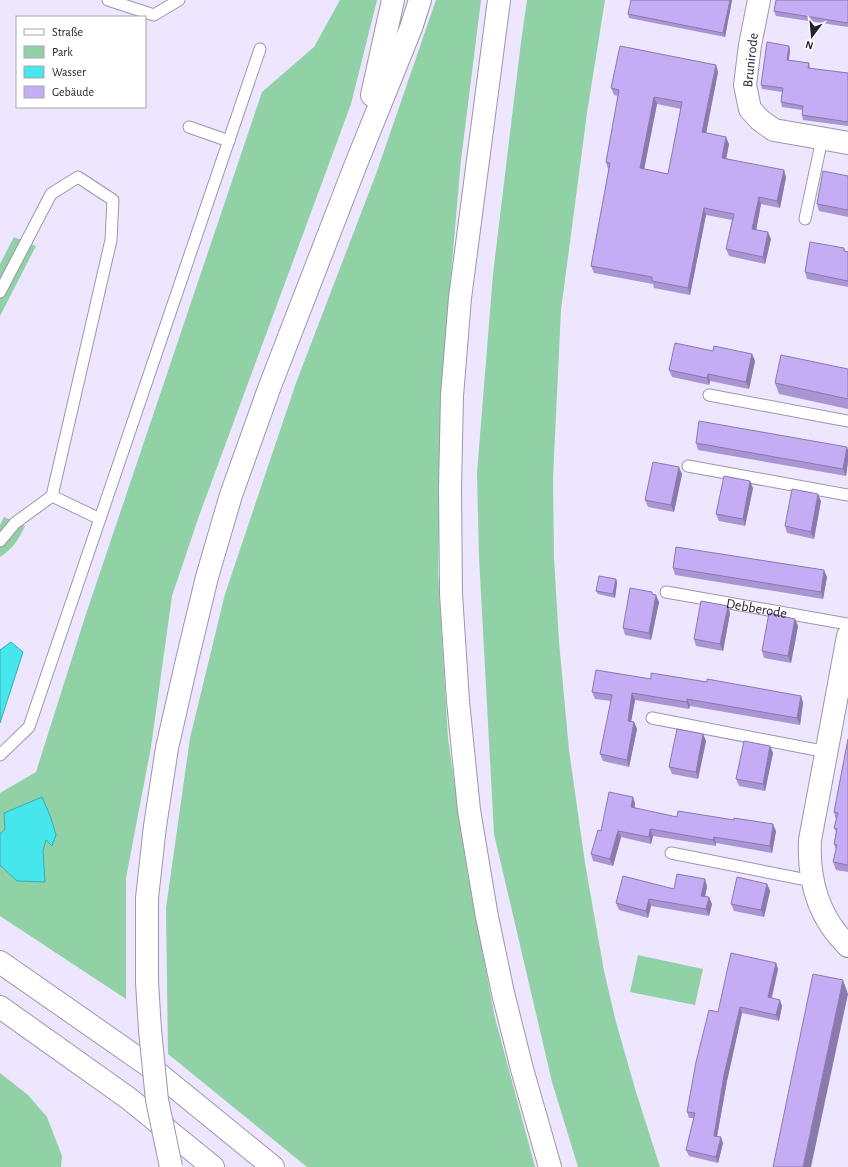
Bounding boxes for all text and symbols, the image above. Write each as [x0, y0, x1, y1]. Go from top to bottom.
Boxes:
legend [16, 16, 146, 108]
north arrow [792, 16, 832, 56]
text: Straße [52, 26, 83, 38]
street label: Brunirode [741, 32, 761, 88]
text: N [804, 39, 815, 51]
text: Park [52, 46, 73, 58]
text: Wasser [52, 66, 86, 78]
text: Gebäude [52, 86, 94, 98]
street label: Debberode [725, 597, 788, 621]

